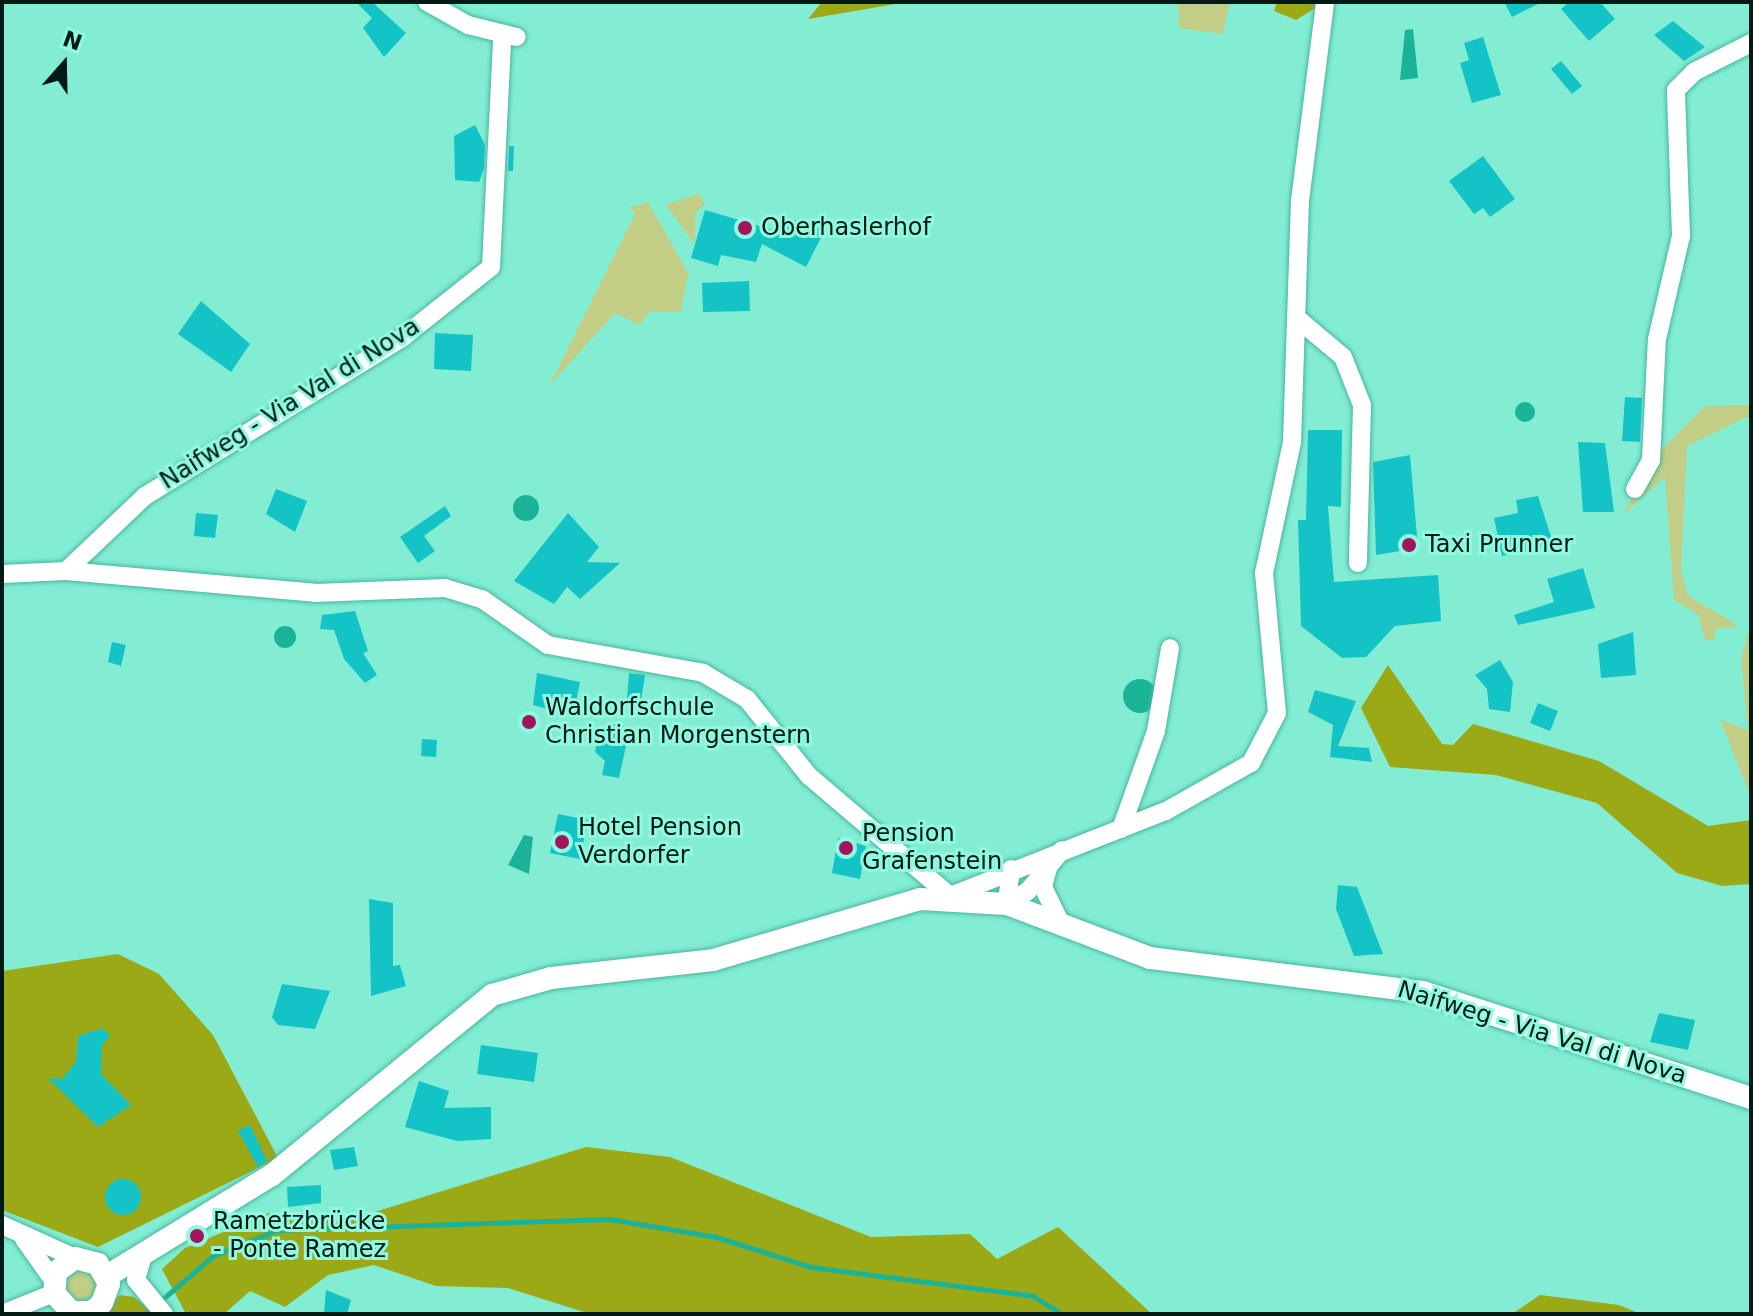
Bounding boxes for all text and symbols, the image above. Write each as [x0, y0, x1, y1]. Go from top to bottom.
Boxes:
north arrow [24, 24, 104, 104]
text: N [59, 26, 85, 56]
place label: Oberhaslerhof [761, 214, 931, 242]
marker: Oberhaslerhof [736, 219, 754, 237]
street label: Naifweg - Via Val di Nova [155, 312, 425, 496]
place label: Taxi Prunner [1425, 531, 1573, 559]
marker: Taxi Prunner [1400, 536, 1418, 554]
place label: Waldorfschule Christian Morgenstern [545, 694, 811, 750]
marker: Waldorfschule Christian Morgenstern [520, 713, 538, 731]
place label: Hotel Pension Verdorfer [578, 814, 742, 870]
place label: Pension Grafenstein [862, 820, 1002, 876]
marker: Hotel Pension Verdorfer [553, 833, 571, 851]
marker: Pension Grafenstein [837, 839, 855, 857]
street label: Naifweg - Via Val di Nova [1394, 975, 1690, 1091]
place label: Rametzbrücke - Ponte Ramez [213, 1208, 386, 1264]
marker: Rametzbrücke - Ponte Ramez [188, 1227, 206, 1245]

